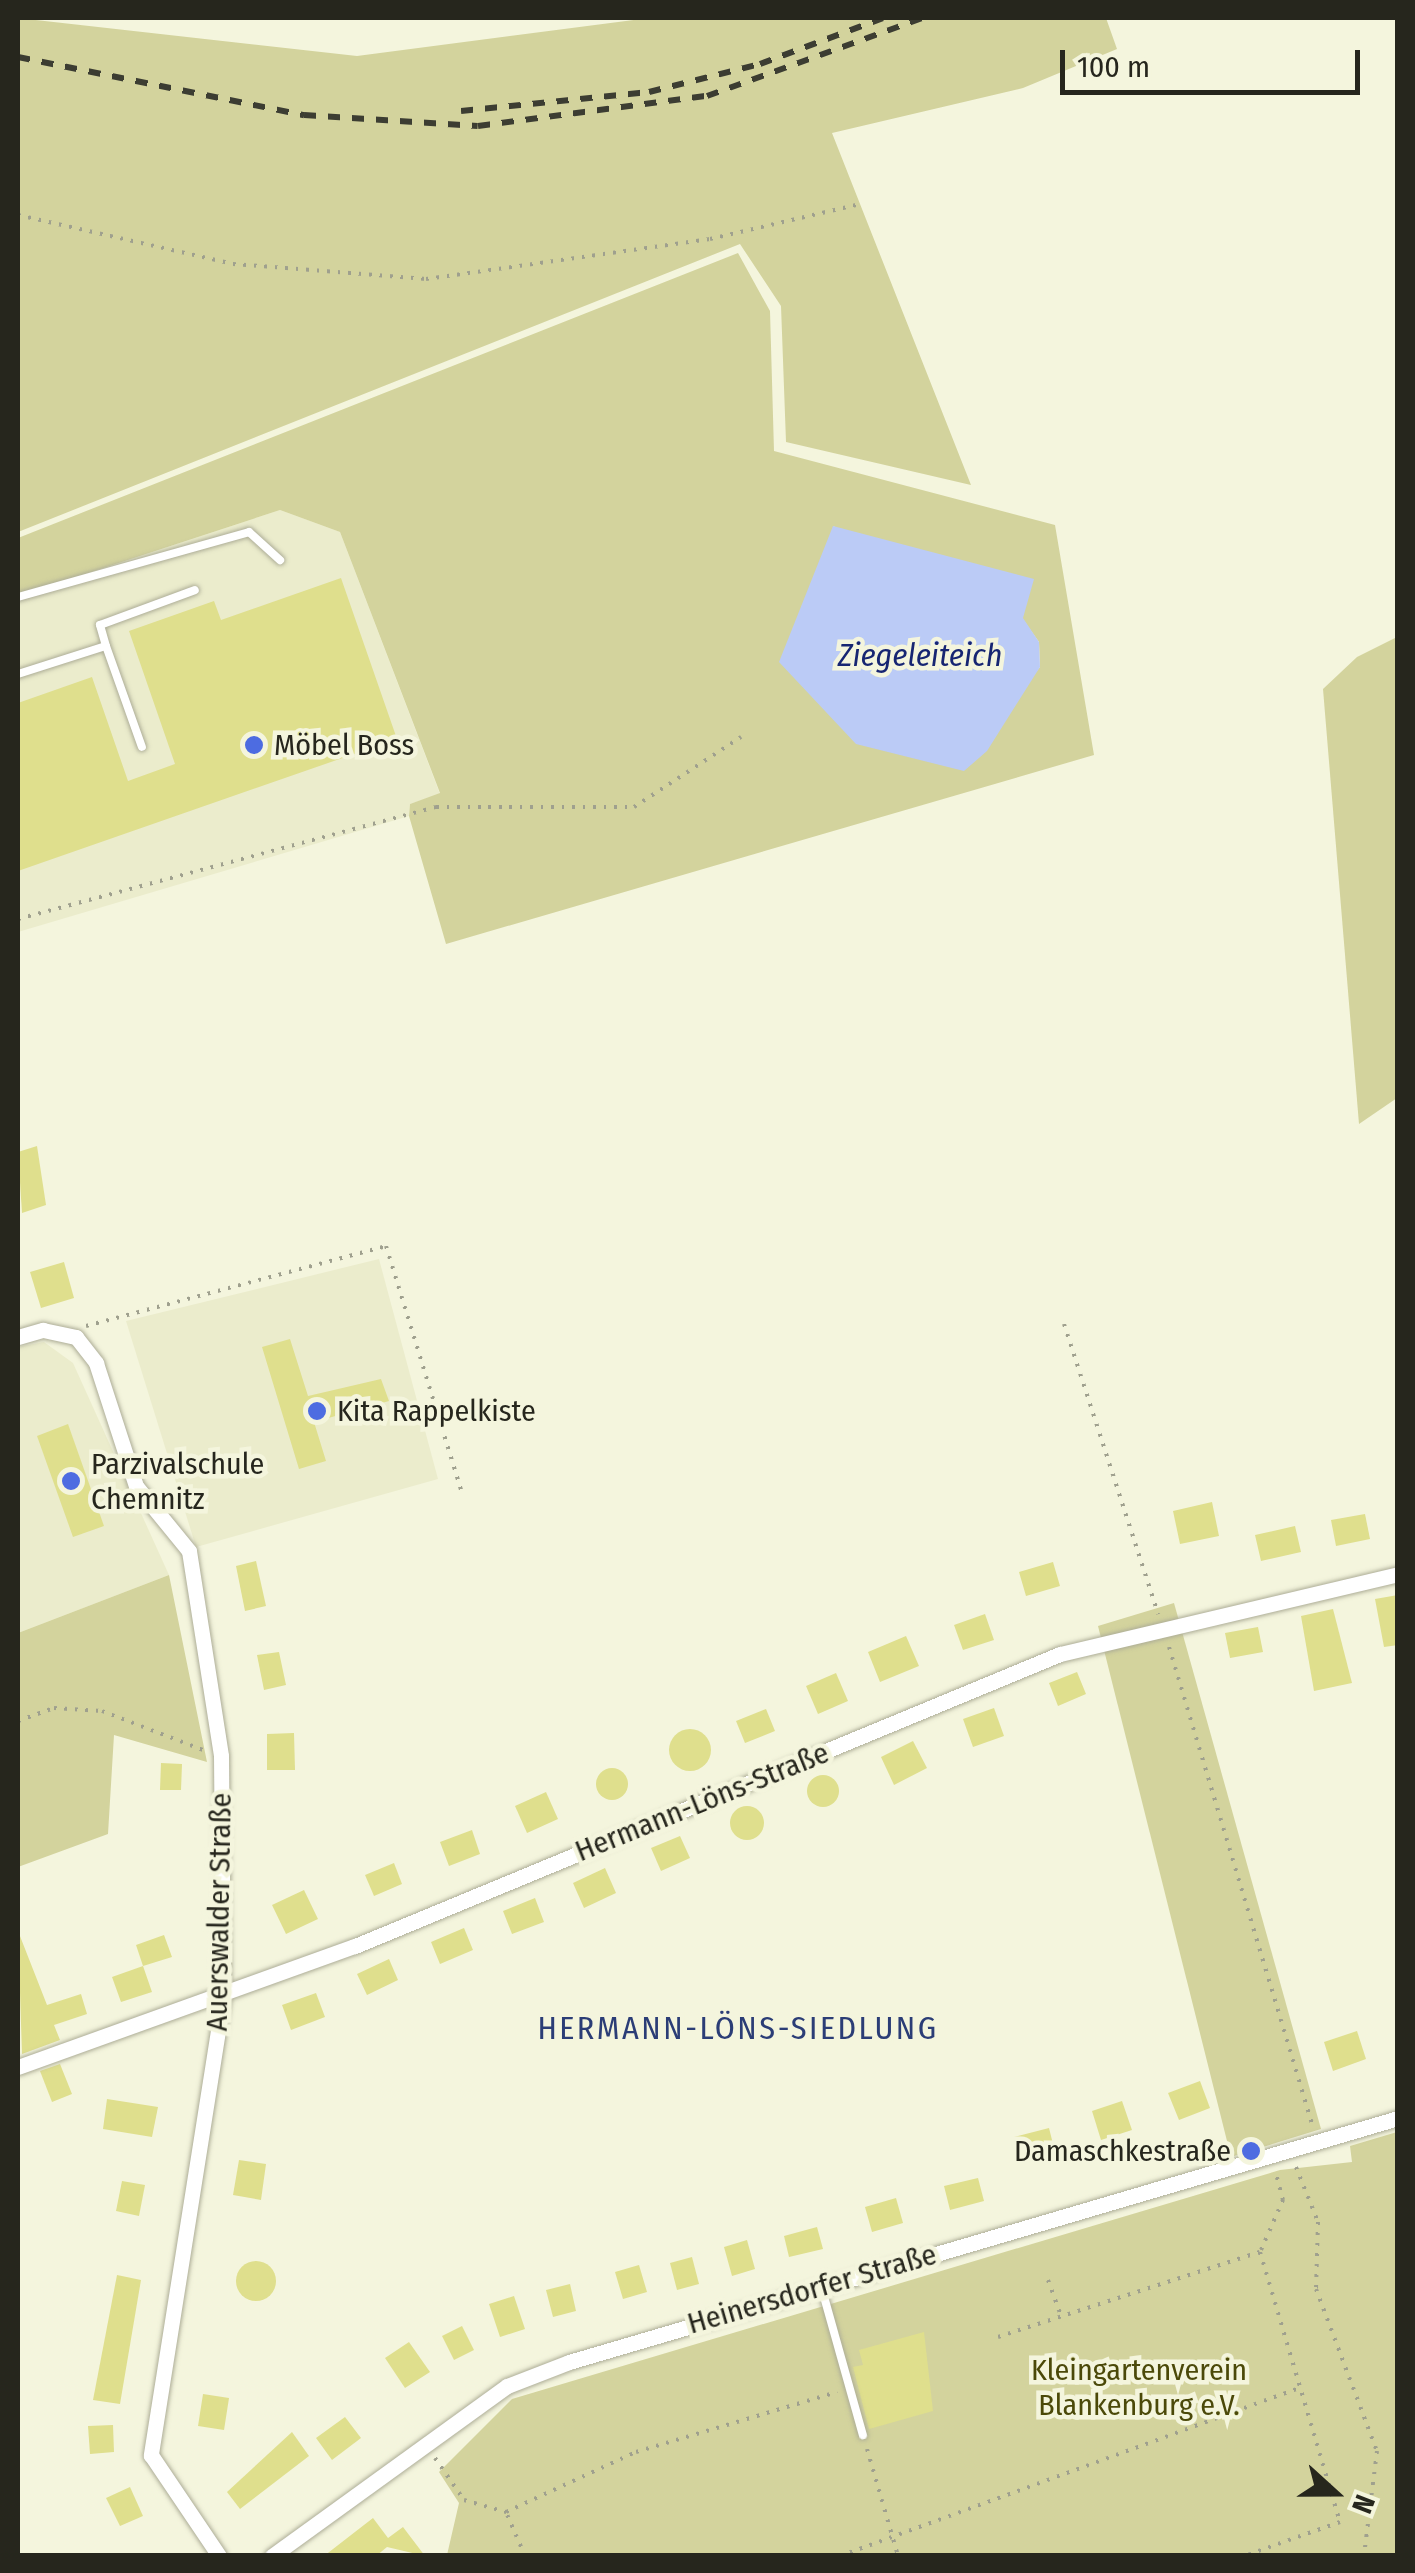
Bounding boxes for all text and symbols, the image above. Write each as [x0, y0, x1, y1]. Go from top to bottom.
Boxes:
scale bar [1065, 30, 1365, 92]
text: 100 m [1077, 49, 1150, 85]
water label: Ziegeleiteich [838, 636, 1002, 674]
place label: Möbel Boss [274, 727, 414, 763]
marker: Möbel Boss [243, 734, 265, 756]
place label: Kita Rappelkiste [337, 1393, 536, 1429]
marker: Kita Rappelkiste [306, 1400, 328, 1422]
place label: Parzivalschule Chemnitz [91, 1446, 264, 1516]
marker: Parzivalschule Chemnitz [60, 1470, 82, 1492]
street label: Hermann-Löns-Straße [570, 1735, 834, 1869]
street label: Auerswalder Straße [199, 1792, 239, 2032]
district label: HERMANN-LÖNS-SIEDLUNG [537, 2009, 939, 2047]
place label: Damaschkestraße [1014, 2133, 1231, 2169]
marker: Damaschkestraße [1240, 2140, 1262, 2162]
street label: Heinersdorfer Straße [683, 2236, 941, 2342]
park label: Kleingartenverein Blankenburg e.V. [1031, 2352, 1247, 2422]
north arrow [1285, 2443, 1385, 2543]
text: N [1345, 2490, 1382, 2518]

